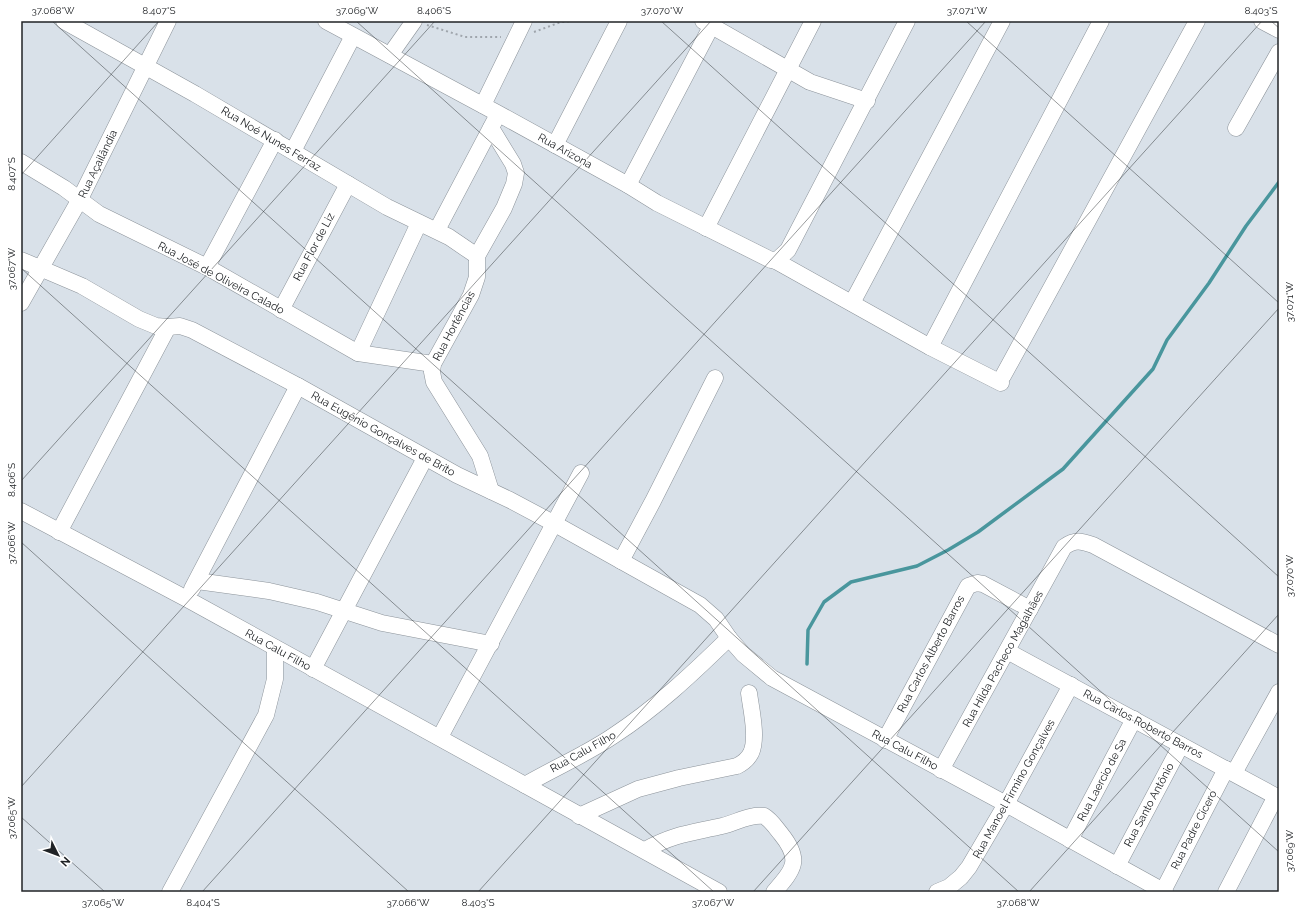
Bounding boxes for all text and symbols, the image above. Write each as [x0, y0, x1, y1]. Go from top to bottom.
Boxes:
text: 37.068°W [31, 5, 75, 16]
text: 8.407°S [142, 5, 176, 16]
text: 37.069°W [336, 5, 379, 16]
text: 8.406°S [417, 5, 451, 16]
text: 37.070°W [641, 5, 684, 16]
text: 37.071°W [947, 5, 988, 16]
text: 8.403°S [1244, 5, 1278, 16]
street label: Rua Noé Nunes Ferraz [219, 104, 324, 174]
street label: Rua Açailândia [76, 128, 120, 200]
street label: Rua Arizona [536, 131, 594, 171]
text: 8.407°S [6, 157, 17, 191]
street label: Rua Flor de Liz [291, 210, 338, 283]
street label: Rua José de Oliveira Calado [156, 239, 287, 317]
text: 37.067°W [6, 247, 17, 290]
text: 37.071°W [1284, 281, 1295, 322]
street label: Rua Hortências [430, 289, 478, 363]
street label: Rua Eugênio Gonçalves de Brito [309, 389, 458, 479]
text: 8.406°S [6, 463, 17, 497]
text: 37.066°W [6, 521, 17, 565]
text: 37.070°W [1284, 554, 1295, 597]
street label: Rua Hilda Pacheco Magalhães [960, 588, 1046, 730]
street label: Rua Carlos Alberto Barros [895, 593, 967, 715]
street label: Rua Calu Filho [243, 627, 314, 674]
street label: Rua Carlos Roberto Barros [1081, 687, 1205, 761]
street label: Rua Manoel Firmino Gonçalves [970, 717, 1058, 861]
street label: Rua Calu Filho [870, 727, 941, 773]
street label: Rua Calu Filho [548, 728, 619, 775]
street label: Rua Laercio de Sa [1075, 737, 1129, 823]
street label: Rua Santo Antônio [1121, 760, 1177, 849]
street label: Rua Padre Cícero [1168, 788, 1220, 872]
text: 37.065°W [6, 796, 17, 839]
text: 37.069°W [1284, 829, 1295, 872]
north arrow [38, 835, 78, 875]
text: N [57, 854, 73, 869]
text: 37.065°W [82, 897, 125, 908]
text: 8.404°S [186, 897, 220, 908]
text: 37.066°W [386, 897, 430, 908]
text: 8.403°S [461, 897, 495, 908]
text: 37.067°W [692, 897, 735, 908]
text: 37.068°W [996, 897, 1040, 908]

